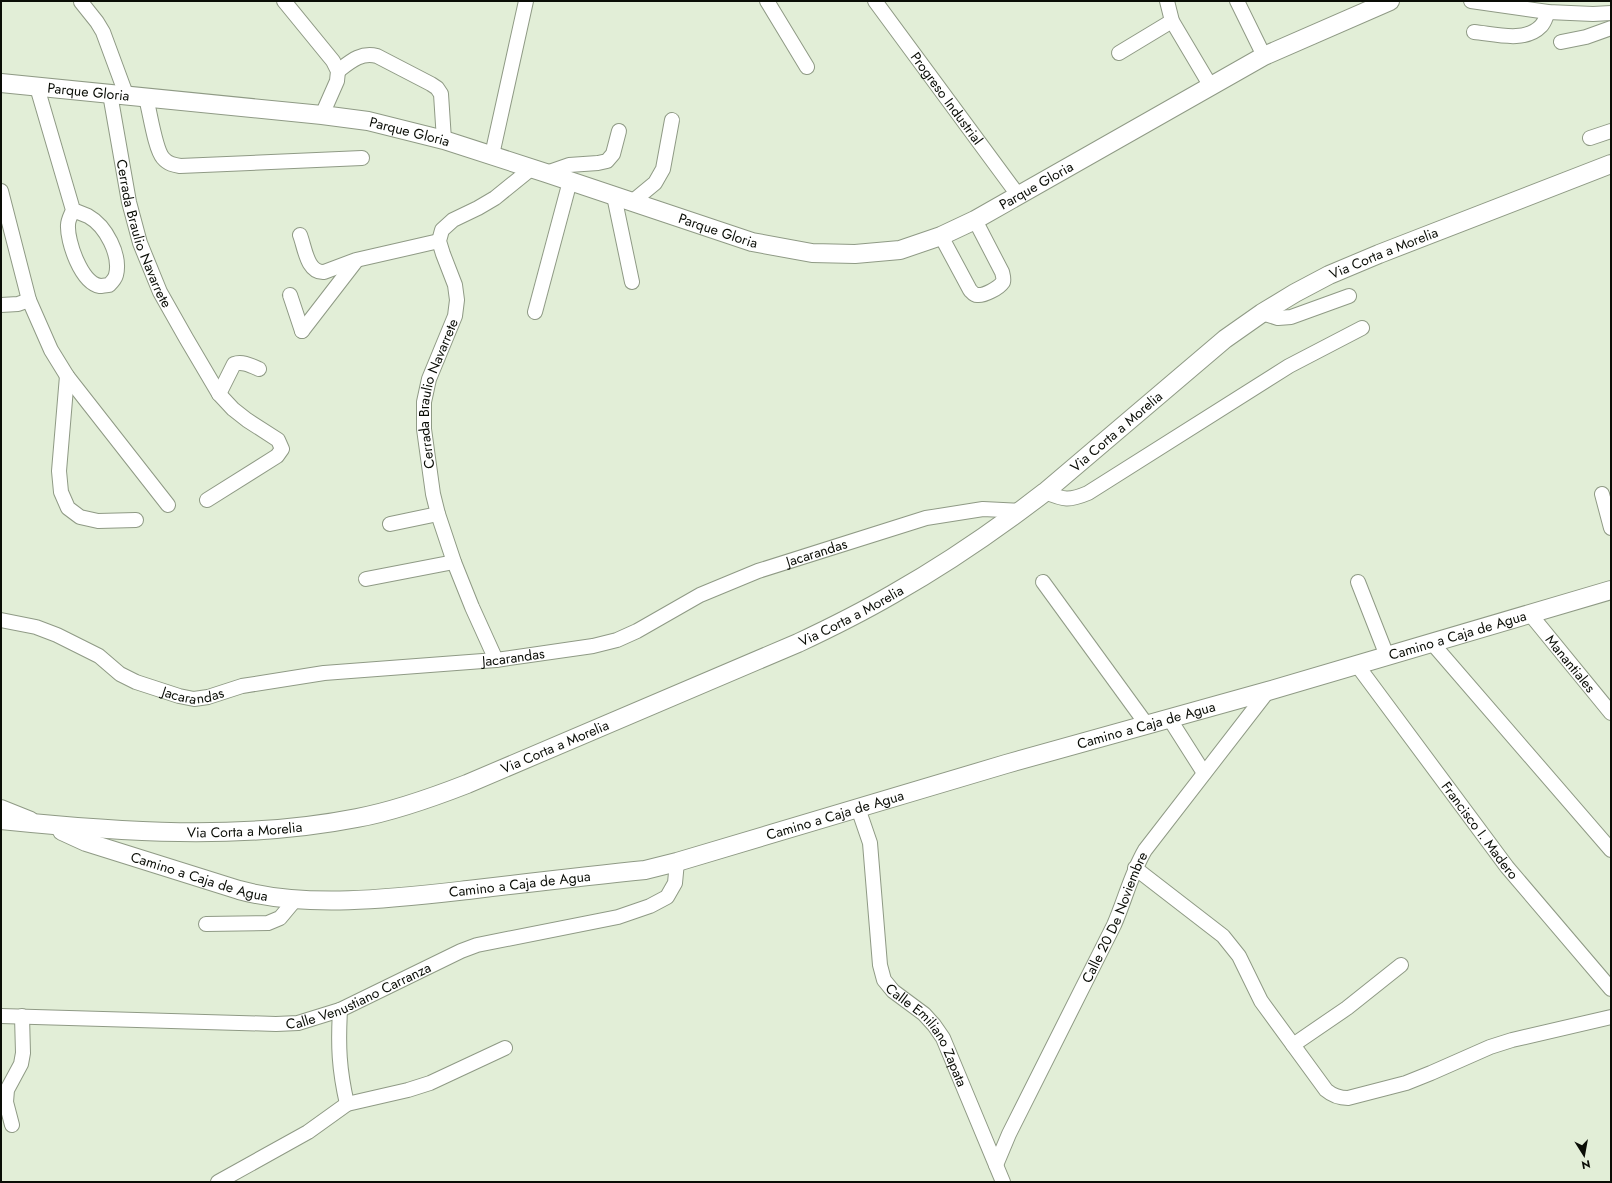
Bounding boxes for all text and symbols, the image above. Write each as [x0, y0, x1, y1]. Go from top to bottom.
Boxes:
street label: Progreso Industrial [906, 48, 988, 149]
street label: Parque Gloria [47, 78, 131, 106]
street label: Parque Gloria [367, 112, 453, 151]
street label: Parque Gloria [995, 156, 1077, 214]
street label: Cerrada Braulio Navarrete [112, 158, 177, 311]
street label: Parque Gloria [676, 208, 759, 253]
street label: Via Corta a Morelia [1326, 222, 1441, 284]
street label: Cerrada Braulio Navarrete [414, 315, 463, 470]
street label: Via Corta a Morelia [1066, 386, 1167, 477]
street label: Jacarandas [782, 533, 850, 572]
street label: Via Corta a Morelia [795, 580, 907, 651]
street label: Camino a Caja de Agua [1386, 605, 1529, 665]
street label: Manantiales [1541, 630, 1600, 697]
street label: Jacarandas [479, 643, 546, 671]
street label: Jacarandas [158, 681, 227, 709]
street label: Camino a Caja de Agua [1075, 696, 1218, 754]
street label: Via Corta a Morelia [498, 715, 612, 778]
street label: Francisco I. Madero [1437, 777, 1523, 884]
street label: Camino a Caja de Agua [764, 785, 906, 845]
street label: Via Corta a Morelia [187, 817, 303, 842]
street label: Camino a Caja de Agua [128, 847, 270, 906]
street label: Calle 20 De Noviembre [1077, 848, 1152, 986]
street label: Camino a Caja de Agua [448, 866, 591, 902]
street label: Calle Venustiano Carranza [285, 957, 434, 1034]
street label: Calle Emiliano Zapata [881, 979, 972, 1090]
north arrow [1564, 1135, 1604, 1175]
text: N [1580, 1156, 1592, 1174]

